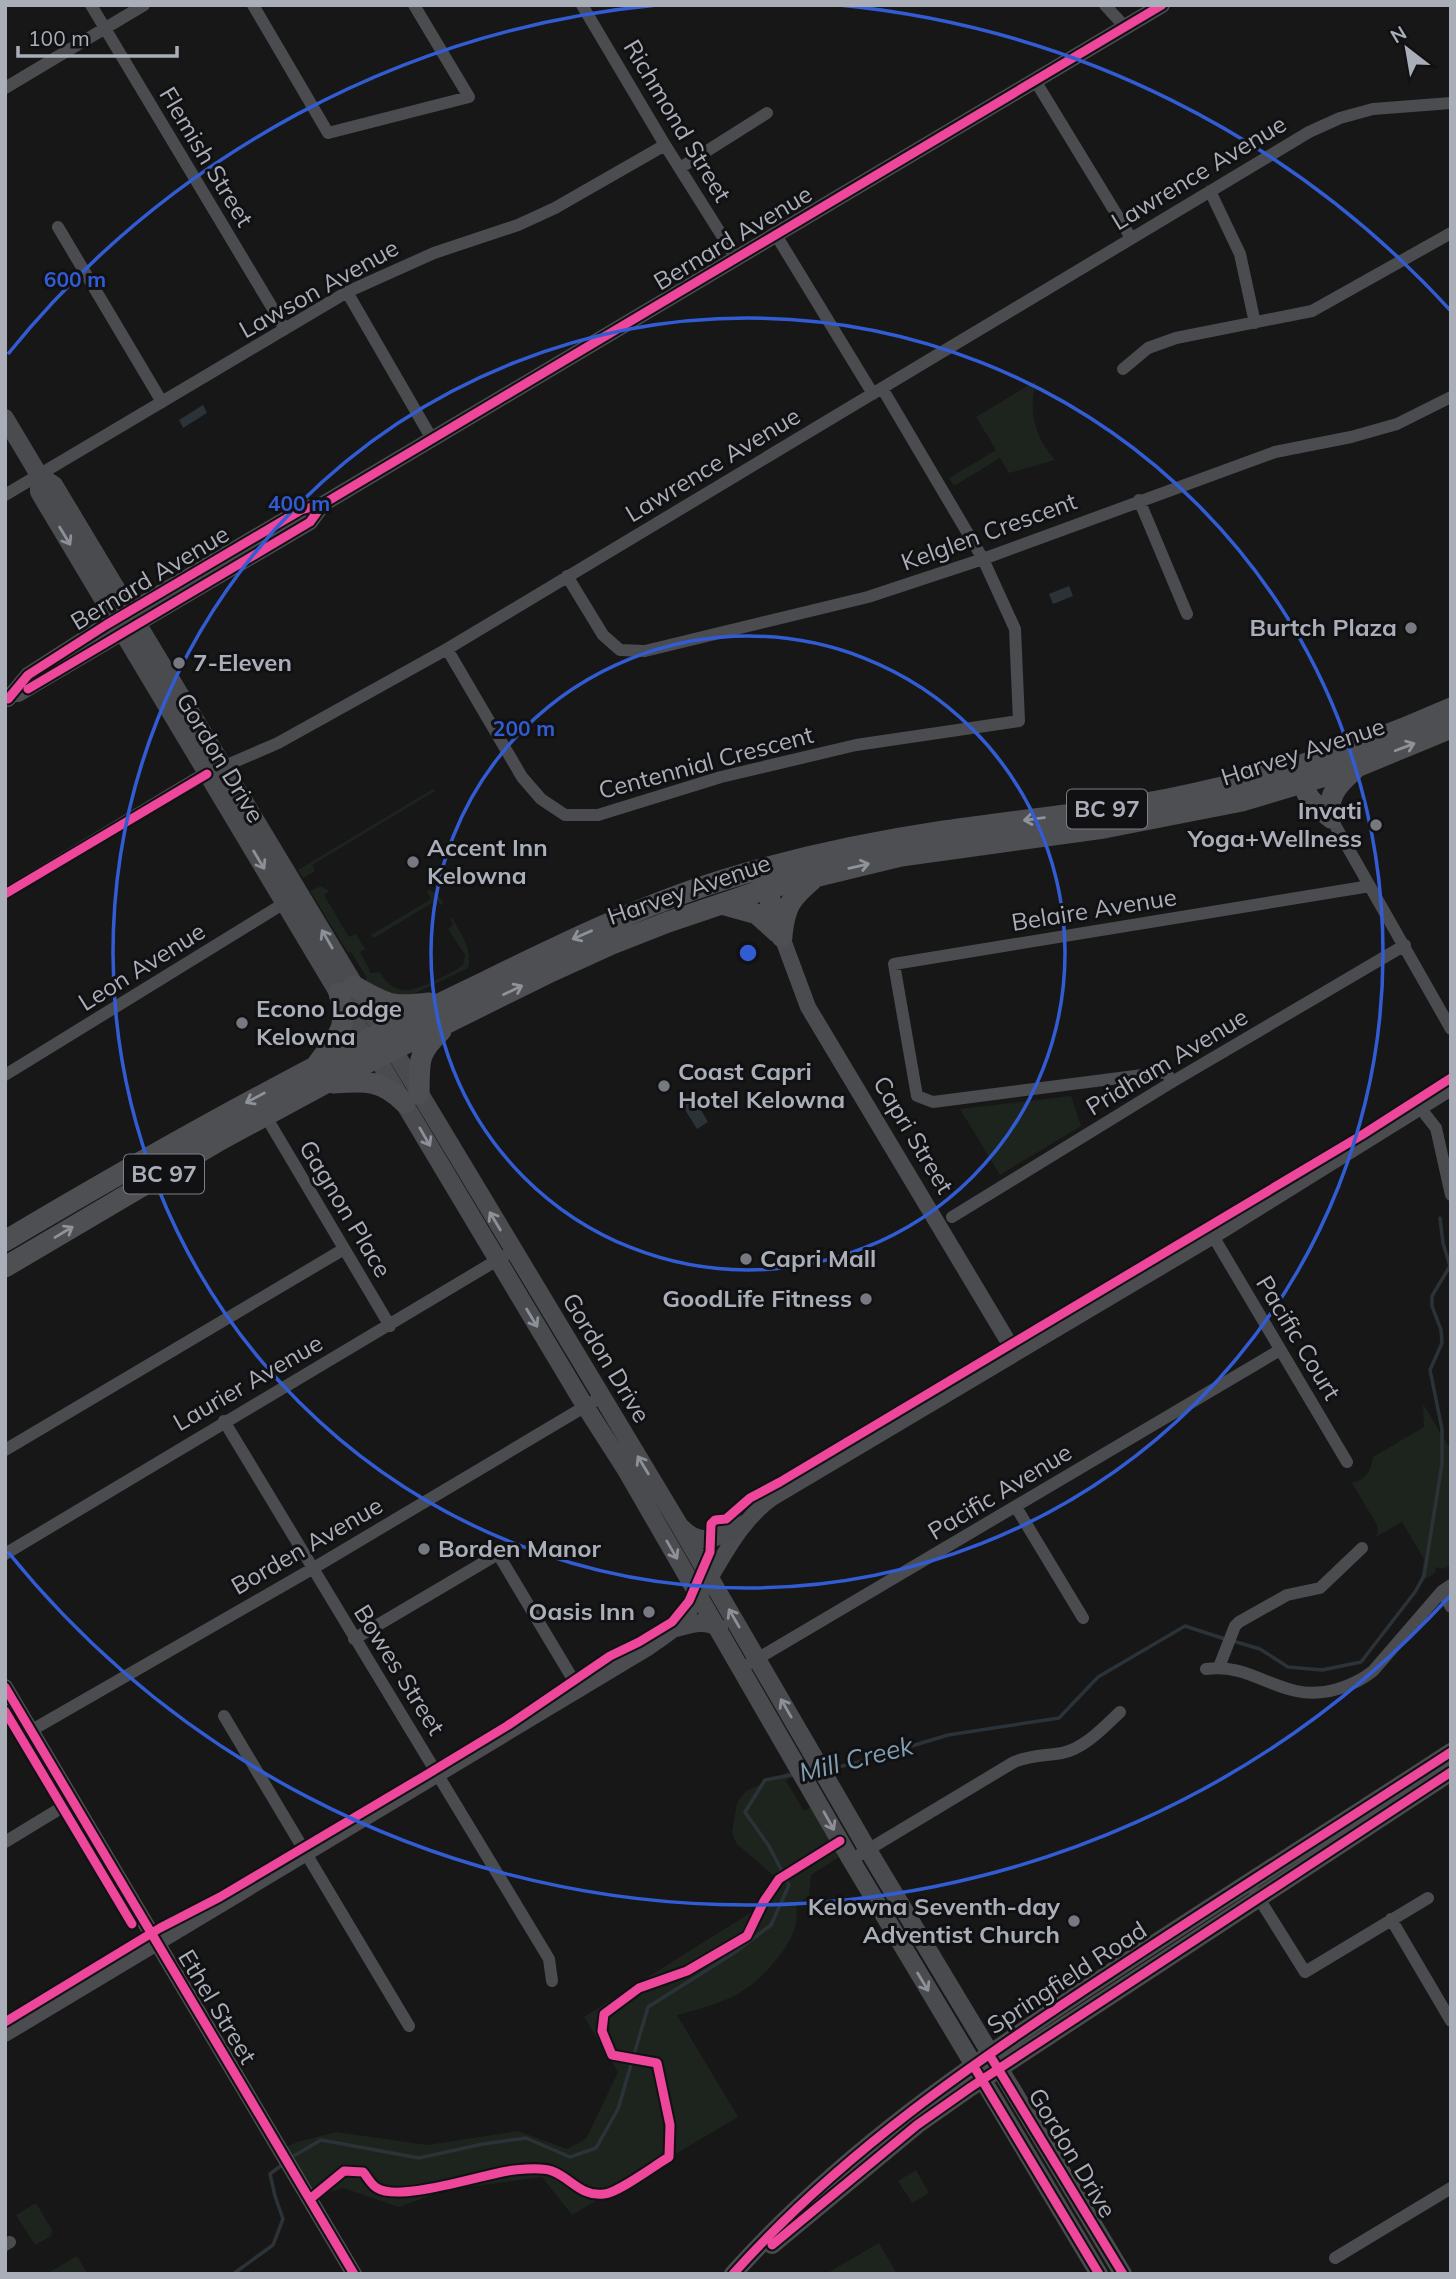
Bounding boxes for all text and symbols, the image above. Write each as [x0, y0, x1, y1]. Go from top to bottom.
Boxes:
scale bar [18, 14, 177, 58]
north arrow [1372, 14, 1442, 84]
text: N [1386, 20, 1411, 48]
text: 100 m [28, 25, 90, 51]
street label: Richmond Street [618, 34, 738, 207]
street label: Flemish Street [153, 81, 260, 232]
street label: Lawrence Avenue [1106, 108, 1291, 236]
street label: Bernard Avenue [648, 178, 817, 296]
street label: Lawson Avenue [234, 232, 403, 344]
text: 600 m [44, 266, 106, 292]
street label: Lawrence Avenue [620, 400, 805, 528]
street label: Kelglen Crescent [897, 485, 1080, 577]
text: 400 m [268, 490, 330, 516]
street label: Bernard Avenue [65, 518, 234, 636]
one-way arrow [59, 525, 73, 545]
place label: Burtch Plaza [1249, 612, 1397, 642]
marker: Burtch Plaza [1403, 620, 1419, 636]
place label: 7-Eleven [193, 647, 292, 677]
marker: 7-Eleven [171, 655, 187, 671]
street label: Gordon Drive [170, 687, 271, 828]
street label: Harvey Avenue [1217, 710, 1388, 792]
text: 200 m [493, 715, 555, 741]
street label: Centennial Crescent [595, 719, 817, 805]
one-way arrow [1394, 740, 1415, 753]
road number: BC 97 [1067, 790, 1147, 828]
place label: Invati Yoga+Wellness [1187, 795, 1362, 853]
one-way arrow [1023, 813, 1046, 826]
marker: Invati Yoga+Wellness [1368, 817, 1384, 833]
place label: Accent Inn Kelowna [427, 832, 548, 890]
street label: Harvey Avenue [603, 847, 774, 931]
one-way arrow [252, 849, 266, 869]
marker: Accent Inn Kelowna [405, 854, 421, 870]
one-way arrow [847, 859, 869, 872]
street label: Belaire Avenue [1009, 881, 1179, 937]
street label: Leon Avenue [73, 915, 210, 1017]
one-way arrow [572, 929, 593, 942]
one-way arrow [320, 930, 334, 950]
centre of rings [736, 941, 760, 965]
one-way arrow [502, 983, 523, 997]
place label: Econo Lodge Kelowna [256, 993, 402, 1051]
street label: Pridham Avenue [1080, 1001, 1253, 1121]
marker: Econo Lodge Kelowna [234, 1015, 250, 1031]
place label: Coast Capri Hotel Kelowna [678, 1056, 845, 1114]
street label: Capri Street [867, 1070, 961, 1199]
marker: Coast Capri Hotel Kelowna [656, 1078, 672, 1094]
one-way arrow [246, 1091, 266, 1105]
one-way arrow [418, 1127, 432, 1147]
street label: Gagnon Place [293, 1134, 399, 1283]
road number: BC 97 [124, 1154, 204, 1194]
one-way arrow [488, 1212, 502, 1232]
one-way arrow [54, 1225, 74, 1239]
place label: Capri Mall [760, 1243, 876, 1273]
marker: Capri Mall [738, 1251, 754, 1267]
street label: Pacific Court [1250, 1270, 1348, 1405]
place label: GoodLife Fitness [662, 1283, 852, 1313]
street label: Gordon Drive [556, 1287, 657, 1428]
marker: GoodLife Fitness [858, 1291, 874, 1307]
one-way arrow [526, 1307, 540, 1327]
street label: Laurier Avenue [168, 1327, 327, 1437]
street label: Pacific Avenue [922, 1436, 1077, 1546]
one-way arrow [635, 1456, 649, 1476]
street label: Borden Avenue [225, 1490, 388, 1601]
place label: Borden Manor [438, 1533, 602, 1563]
one-way arrow [665, 1540, 679, 1560]
marker: Borden Manor [416, 1541, 432, 1557]
place label: Oasis Inn [529, 1596, 635, 1626]
street label: Bowes Street [348, 1599, 452, 1740]
marker: Oasis Inn [641, 1604, 657, 1620]
one-way arrow [727, 1608, 741, 1628]
one-way arrow [779, 1699, 793, 1719]
water label: Mill Creek [795, 1728, 917, 1789]
one-way arrow [823, 1810, 836, 1831]
place label: Kelowna Seventh-day Adventist Church [808, 1891, 1061, 1949]
marker: Kelowna Seventh-day Adventist Church [1066, 1913, 1082, 1929]
street label: Springfield Road [981, 1914, 1152, 2040]
street label: Ethel Street [172, 1944, 264, 2069]
one-way arrow [917, 1971, 931, 1991]
street label: Gordon Drive [1022, 2082, 1123, 2223]

